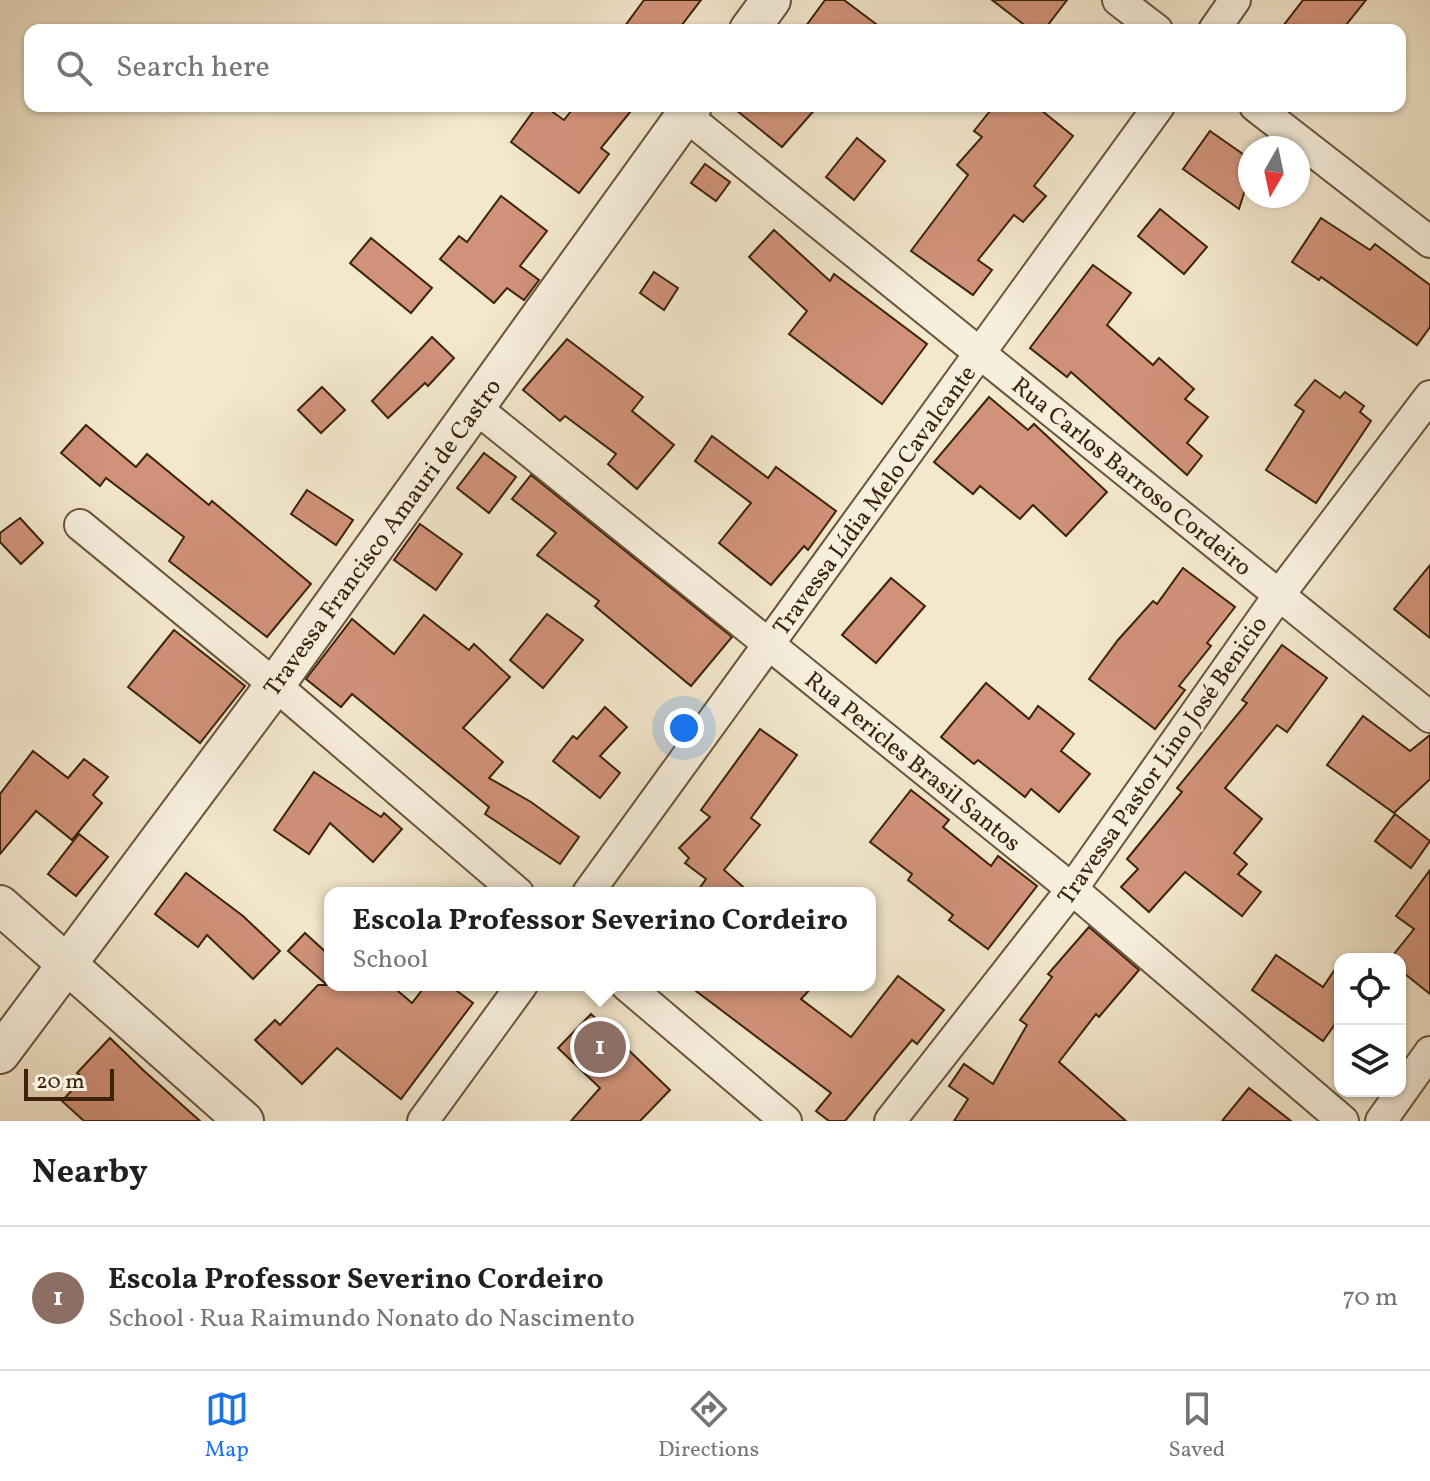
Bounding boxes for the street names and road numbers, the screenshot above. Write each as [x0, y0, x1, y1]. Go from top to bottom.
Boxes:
street label: Travessa Lídia Melo Cavalcante [766, 359, 985, 643]
street label: Rua Carlos Barroso Cordeiro [1003, 370, 1258, 585]
street label: Travessa Francisco Amauri de Castro [257, 372, 511, 704]
street label: Travessa Pastor Lino José Benicio [1051, 610, 1277, 913]
street label: Rua Pericles Brasil Santos [796, 664, 1027, 861]

